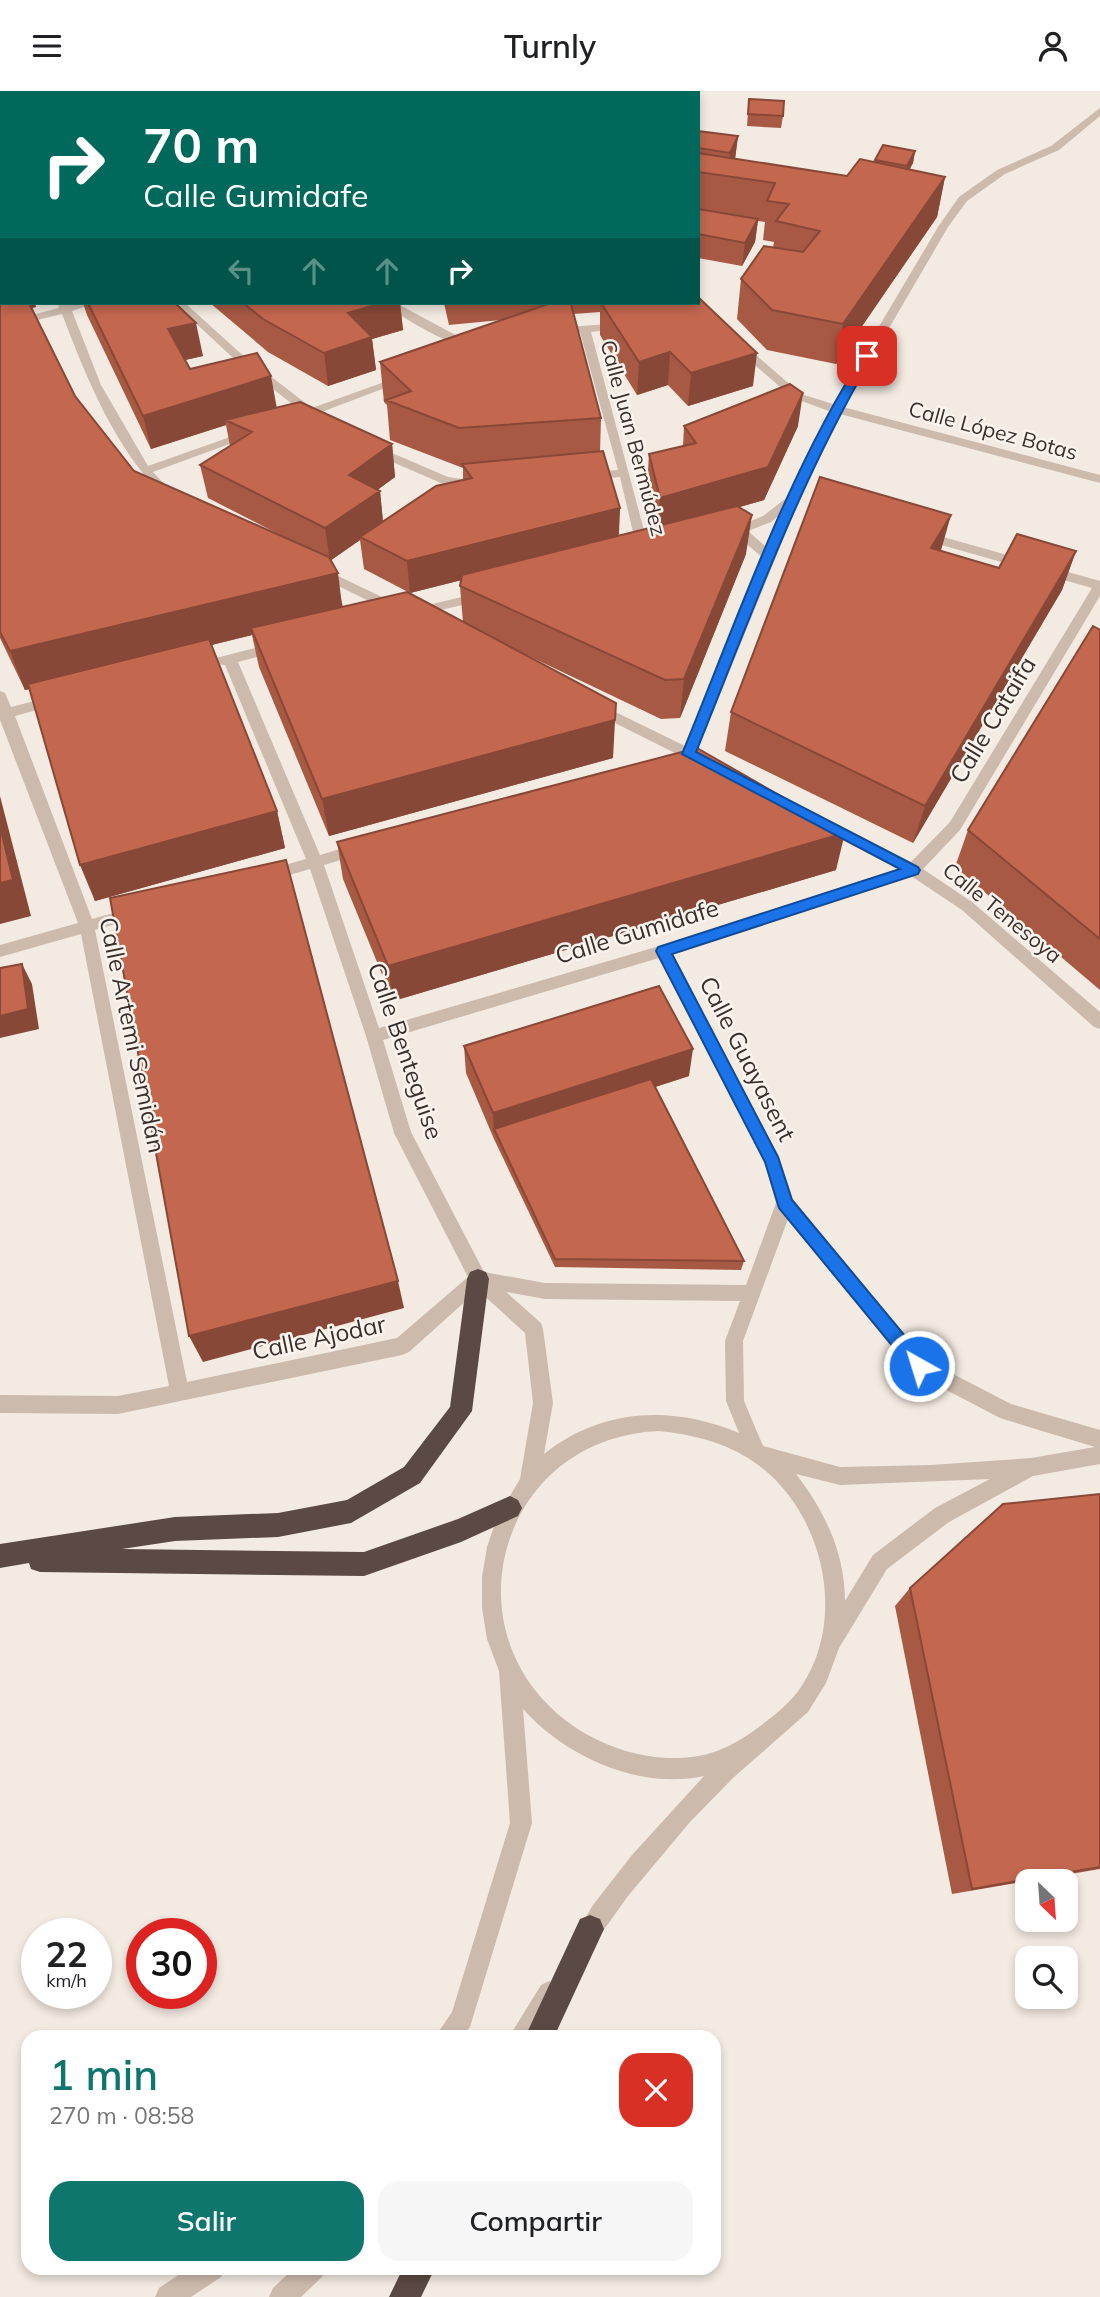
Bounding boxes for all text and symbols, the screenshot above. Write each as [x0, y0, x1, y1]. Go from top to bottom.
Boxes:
text: Turnly [504, 26, 596, 66]
icon: menu [28, 27, 66, 65]
icon: person [1034, 27, 1072, 65]
text: 70 m [143, 114, 259, 175]
icon: right [28, 119, 119, 210]
text: Calle Gumidafe [143, 175, 368, 215]
icon: left [222, 252, 260, 290]
icon: ahead [295, 252, 333, 290]
icon: ahead [368, 252, 406, 290]
icon: right [441, 252, 479, 290]
pin [837, 326, 897, 386]
street label: Calle Juan Bermúdez [595, 337, 673, 539]
icon: arrive [848, 337, 886, 375]
street label: Calle López Botas [906, 395, 1081, 465]
street label: Calle Cataifa [943, 651, 1042, 788]
street label: Calle Tenesoya [938, 856, 1067, 968]
street label: Calle Gumidafe [552, 892, 722, 970]
street label: Calle Artemi Semidán [93, 914, 173, 1155]
street label: Calle Benteguise [362, 958, 450, 1143]
street label: Calle Guayasent [693, 971, 802, 1146]
street label: Calle Ajodar [249, 1308, 389, 1366]
position arrow [882, 1329, 956, 1403]
north arrow [1015, 1869, 1078, 1932]
map controls [1015, 1869, 1078, 2009]
speed limit sign: 30 [126, 1918, 217, 2009]
text: 22 [45, 1932, 88, 1976]
button: search [1015, 1946, 1078, 2009]
text: km/h [46, 1969, 87, 1992]
text: 1 min [49, 2048, 158, 2101]
button: close [619, 2053, 693, 2127]
text: 270 m · 08:58 [49, 2101, 194, 2130]
button: Salir [49, 2181, 364, 2261]
button: Compartir [378, 2181, 693, 2261]

